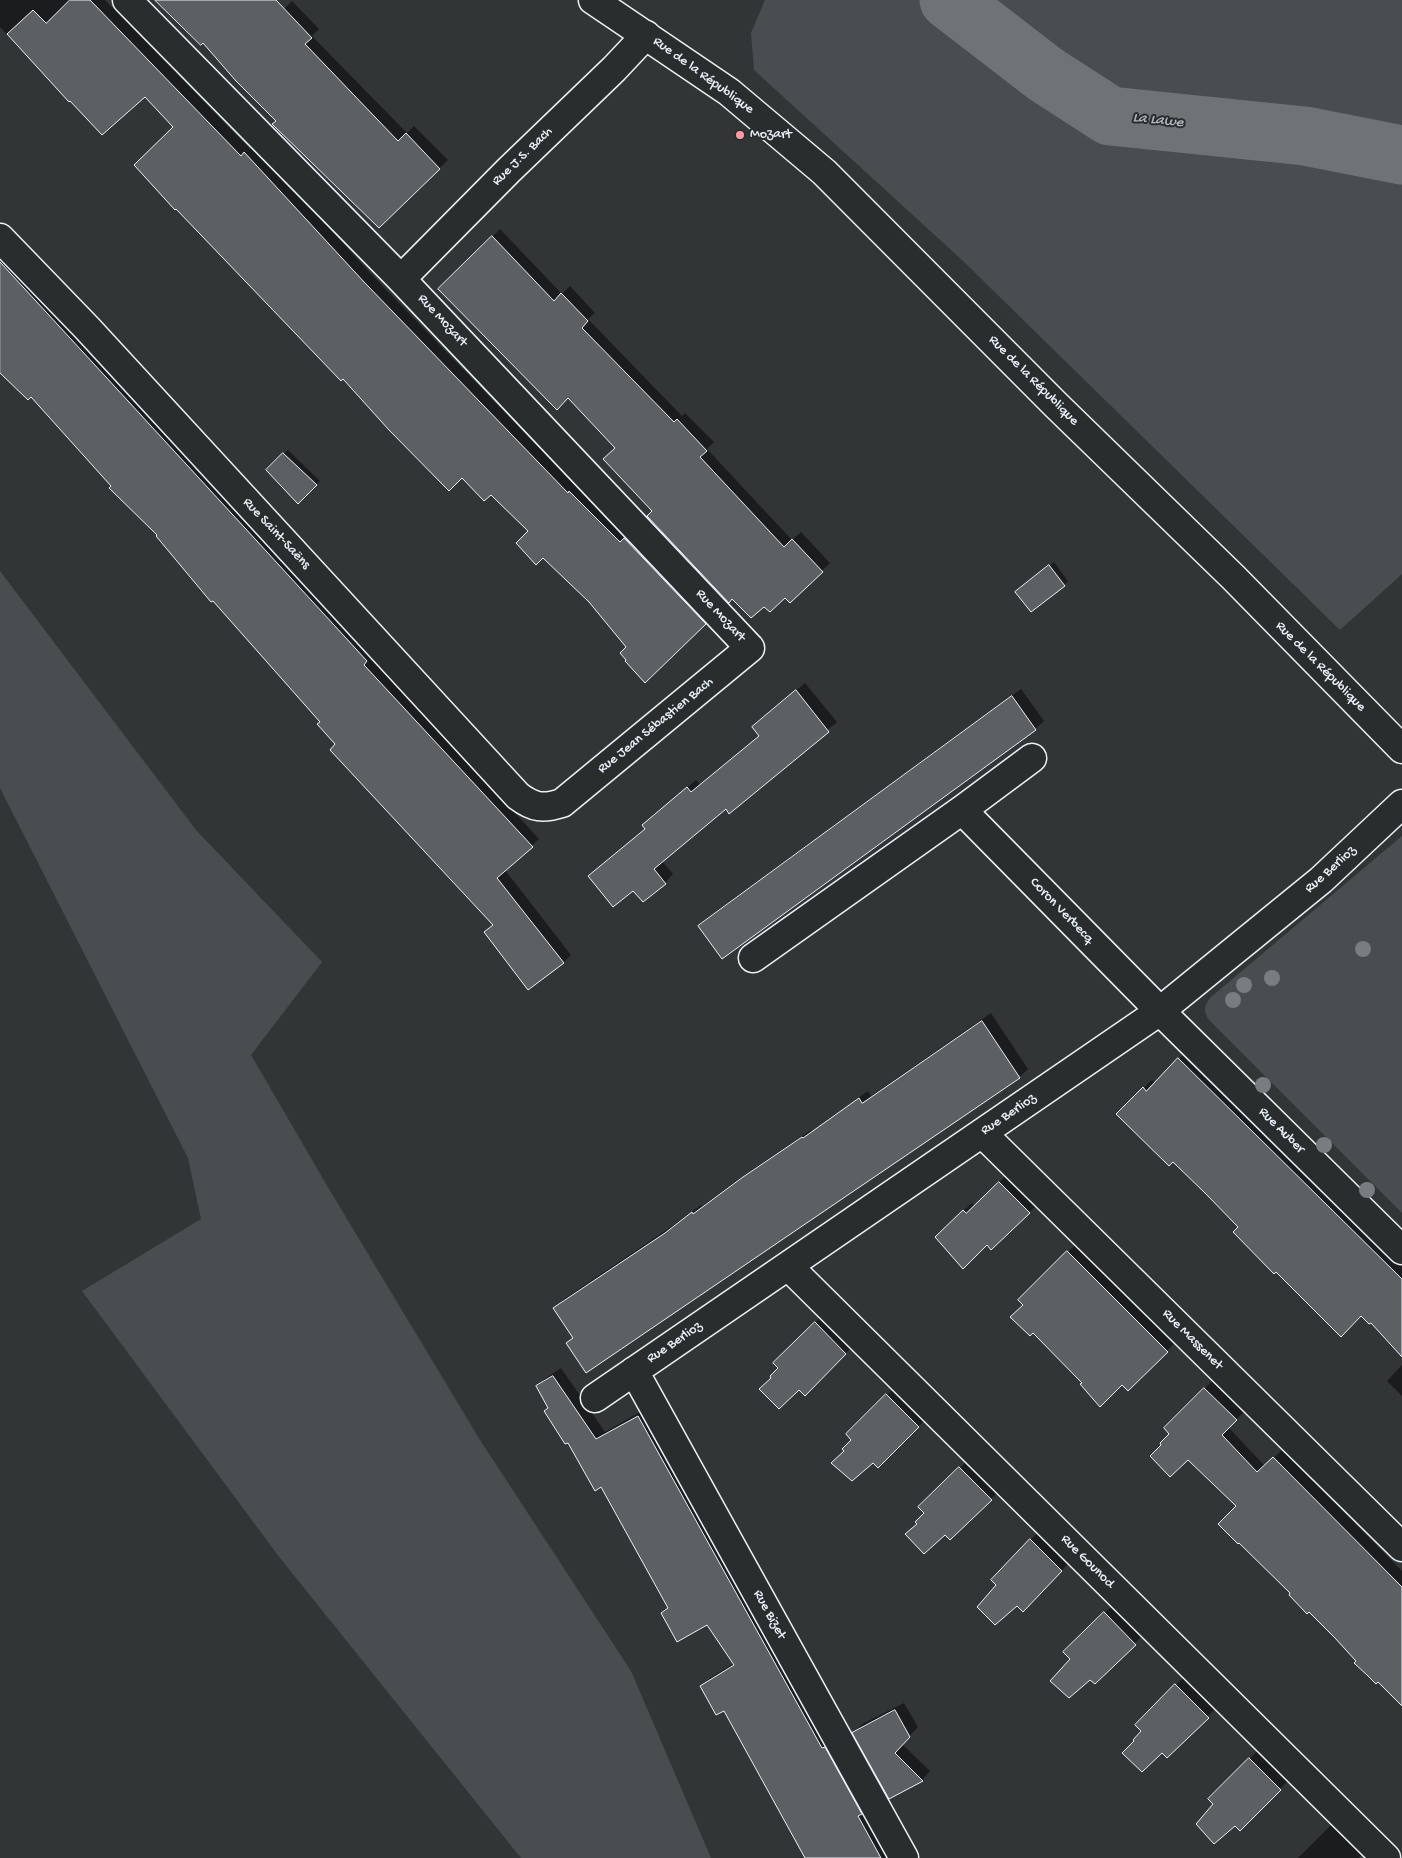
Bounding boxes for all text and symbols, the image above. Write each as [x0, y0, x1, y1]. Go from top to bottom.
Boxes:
street label: Rue de la République [649, 34, 757, 118]
water label: La Lawe [1132, 109, 1184, 133]
street label: Rue J.S. Bach [489, 124, 557, 190]
place label: Mozart [750, 127, 792, 143]
marker: Mozart [734, 129, 746, 141]
street label: Rue Mozart [413, 291, 471, 351]
street label: Rue de la République [984, 332, 1082, 430]
street label: Rue Saint-Saëns [239, 495, 313, 573]
street label: Rue Mozart [691, 586, 749, 646]
street label: Rue de la République [1271, 618, 1369, 716]
street label: Rue Jean Sébastien Bach [595, 674, 717, 778]
street label: Rue Berlioz [1302, 843, 1360, 897]
street label: Coron Verbecq [1026, 875, 1096, 947]
street label: Rue Berlioz [978, 1090, 1040, 1140]
street label: Rue Auber [1254, 1104, 1308, 1158]
street label: Rue Massenet [1158, 1306, 1226, 1374]
street label: Rue Berlioz [644, 1318, 706, 1368]
street label: Rue Gounod [1057, 1532, 1117, 1592]
street label: Rue Bizet [749, 1587, 789, 1643]

